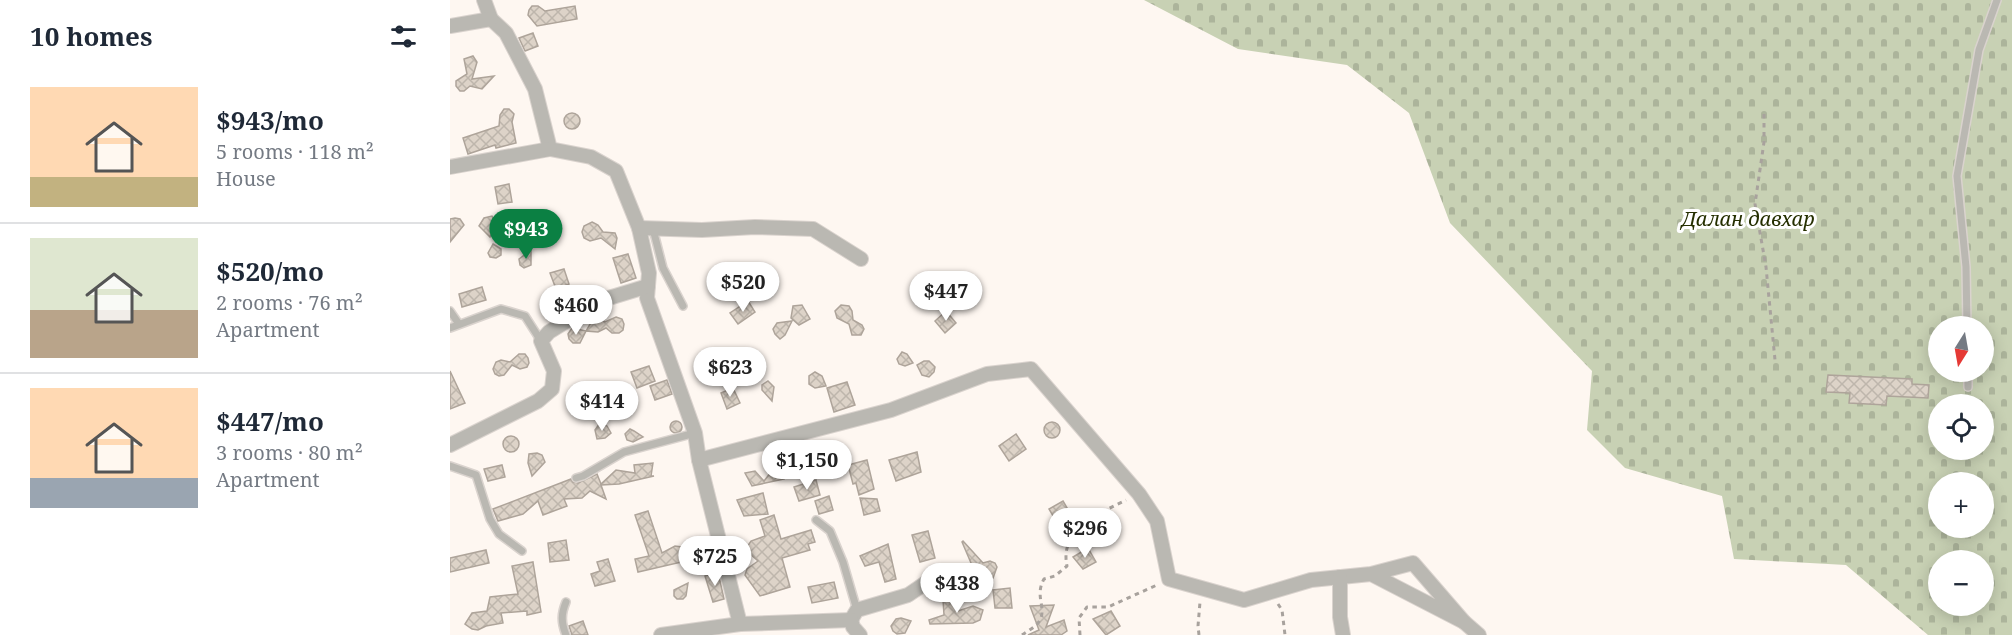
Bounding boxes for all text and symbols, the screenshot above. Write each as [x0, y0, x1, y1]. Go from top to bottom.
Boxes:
text: 10 homes [30, 18, 152, 54]
icon: filters [387, 20, 420, 53]
text: $943/mo [216, 102, 324, 138]
icon: home [78, 111, 150, 183]
text: 5 rooms · 118 m² [216, 138, 374, 165]
text: House [216, 165, 276, 192]
park label: Далан давхар [1679, 205, 1815, 232]
pin: $943 [490, 209, 562, 260]
text: $943 [503, 215, 549, 242]
text: $520/mo [216, 253, 324, 289]
icon: home [78, 262, 150, 334]
pin: $520 [707, 262, 779, 313]
text: $520 [720, 268, 766, 295]
pin: $447 [910, 271, 982, 322]
text: $447 [923, 277, 969, 304]
pin: $460 [540, 285, 612, 336]
text: 2 rooms · 76 m² [216, 289, 363, 316]
text: $460 [553, 291, 599, 318]
text: Apartment [216, 316, 320, 343]
north arrow [1928, 316, 1994, 382]
map controls [1928, 316, 1994, 616]
pin: $623 [694, 347, 766, 398]
text: $623 [707, 353, 753, 380]
pin: $414 [566, 381, 638, 432]
text: $414 [579, 387, 625, 414]
button: locate [1928, 394, 1994, 460]
text: $447/mo [216, 403, 324, 439]
icon: home [78, 412, 150, 484]
text: 3 rooms · 80 m² [216, 439, 363, 466]
pin: $1,150 [758, 440, 856, 491]
text: $1,150 [776, 446, 838, 473]
text: Apartment [216, 466, 320, 493]
button: + [1928, 472, 1994, 538]
pin: $296 [1049, 508, 1121, 559]
text: $296 [1062, 514, 1108, 541]
pin: $725 [679, 536, 751, 587]
text: $725 [692, 542, 738, 569]
button: − [1928, 550, 1994, 616]
pin: $438 [921, 563, 993, 614]
text: $438 [934, 569, 980, 596]

